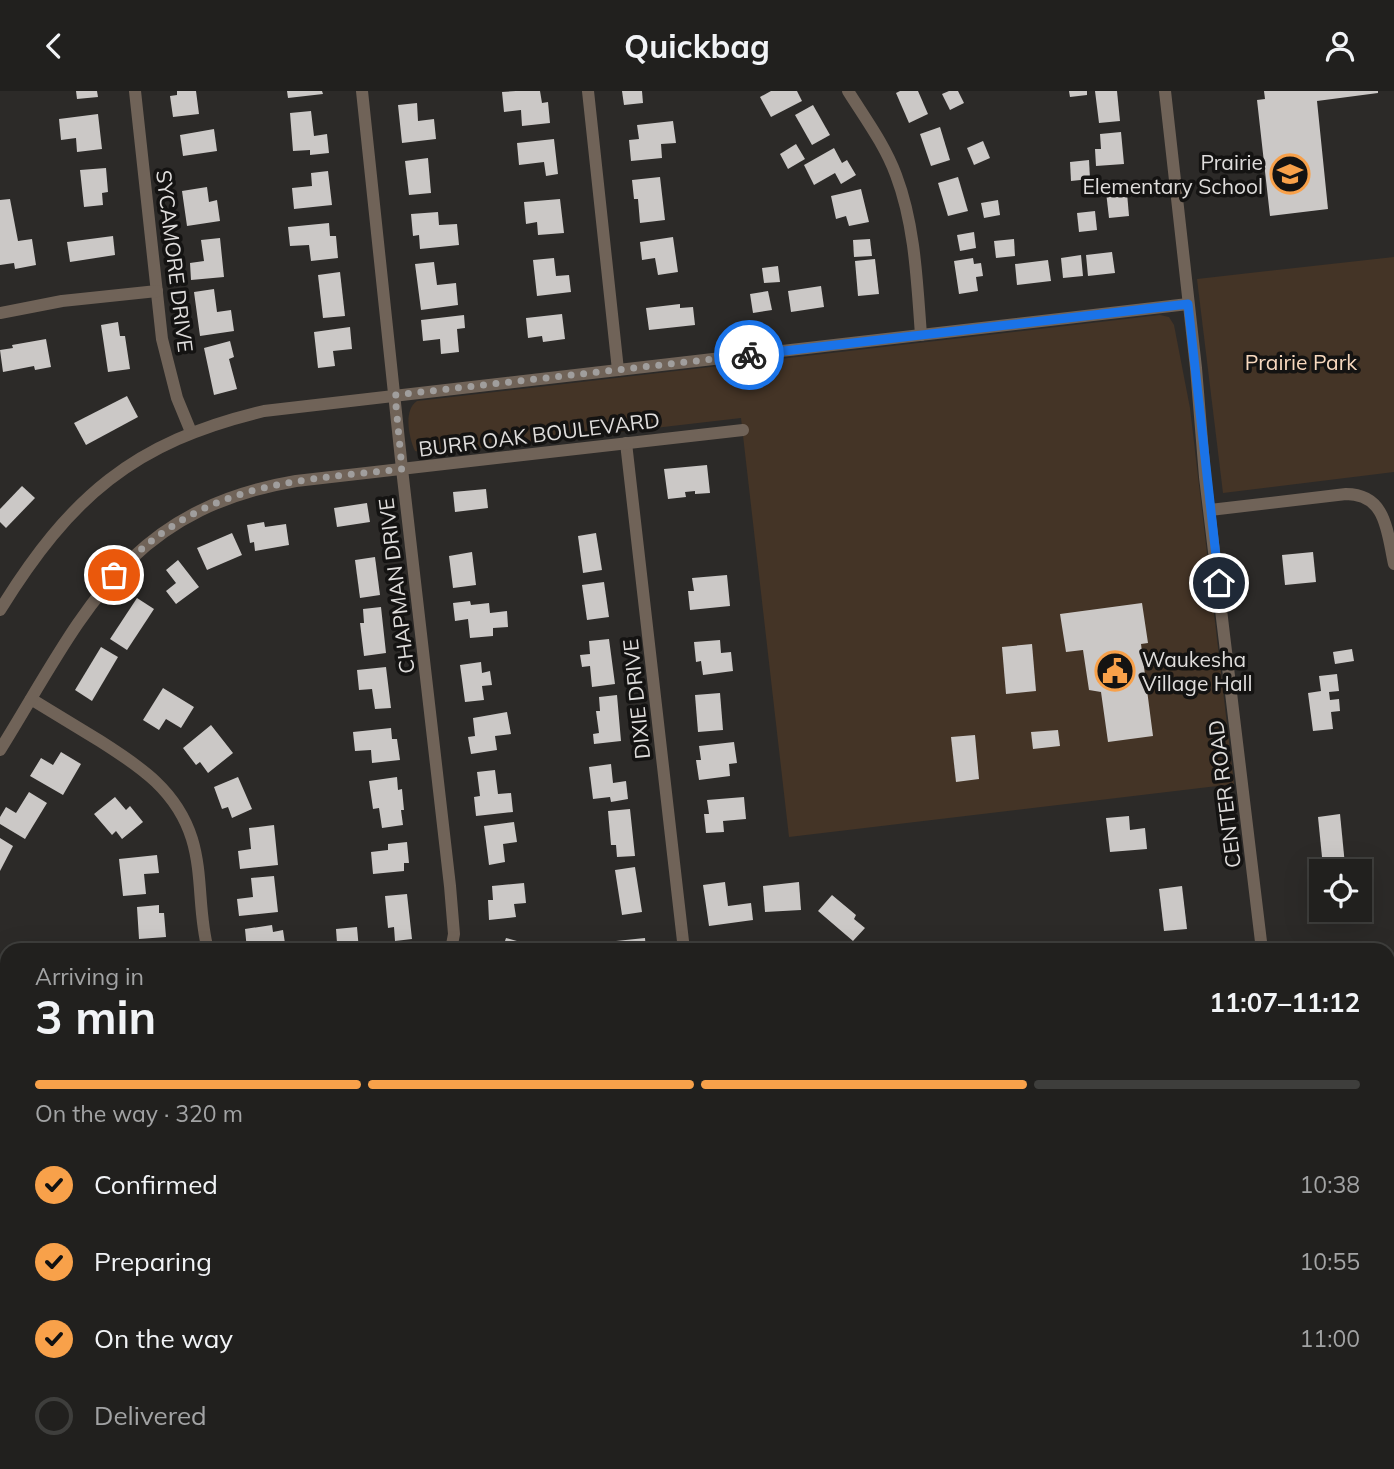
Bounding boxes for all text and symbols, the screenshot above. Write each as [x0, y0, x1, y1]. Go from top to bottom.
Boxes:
text: Quickbag [624, 26, 770, 66]
icon: back [35, 27, 73, 65]
icon: person [1321, 27, 1359, 65]
place label: Prairie Elementary School [1082, 149, 1263, 199]
school or university icon: Prairie Elementary School [1269, 153, 1311, 195]
street label: SYCAMORE DRIVE [151, 168, 199, 354]
courier [714, 320, 784, 390]
icon: bike [730, 336, 768, 374]
park label: Prairie Park [1245, 349, 1357, 375]
street label: BURR OAK BOULEVARD [417, 406, 661, 462]
street label: CHAPMAN DRIVE [372, 497, 420, 675]
pin [84, 545, 144, 605]
pin [1189, 553, 1249, 613]
icon: bag [95, 556, 133, 594]
icon: home [1200, 564, 1238, 602]
street label: DIXIE DRIVE [617, 638, 655, 760]
place label: Waukesha Village Hall [1142, 646, 1253, 696]
public building icon: Waukesha Village Hall [1094, 650, 1136, 692]
street label: CENTER ROAD [1202, 718, 1246, 870]
map controls [1309, 859, 1372, 922]
button: locate [1309, 859, 1372, 922]
text: Arriving in [35, 962, 144, 991]
text: 11:07–11:12 [1209, 986, 1360, 1019]
text: 3 min [35, 988, 156, 1046]
text: On the way · 320 m [35, 1099, 243, 1128]
icon: check [35, 1166, 73, 1204]
text: Confirmed [94, 1168, 218, 1201]
text: 10:38 [1300, 1170, 1360, 1199]
icon: check [35, 1243, 73, 1281]
text: Preparing [94, 1245, 212, 1278]
text: 10:55 [1300, 1247, 1360, 1276]
icon: check [35, 1320, 73, 1358]
text: On the way [94, 1322, 233, 1355]
text: 11:00 [1300, 1324, 1360, 1353]
text: Delivered [94, 1399, 207, 1432]

